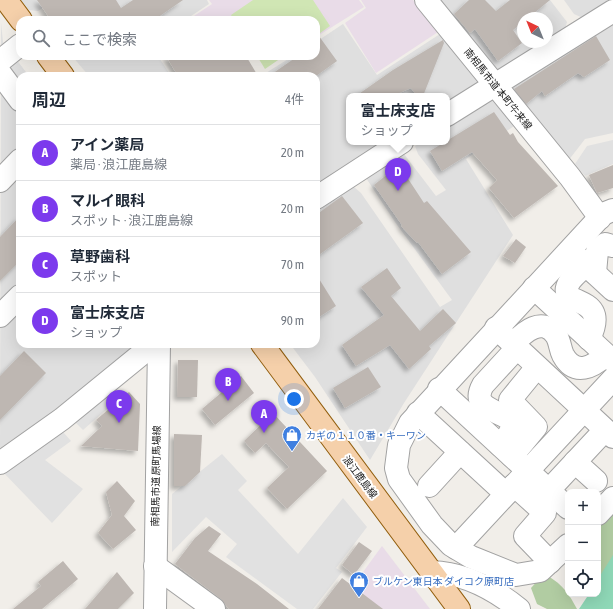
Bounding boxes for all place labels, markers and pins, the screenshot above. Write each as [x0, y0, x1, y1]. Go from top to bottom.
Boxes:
pin: D [385, 158, 411, 191]
pin: B [215, 368, 241, 401]
pin: C [106, 390, 132, 423]
pin: A [251, 400, 277, 433]
shop icon: カギの１１０番・キーワン [281, 424, 303, 452]
place label: カギの１１０番・キーワン [306, 430, 426, 441]
shop icon: ブルケン東日本 ダイコク原町店 [348, 570, 370, 598]
place label: ブルケン東日本 ダイコク原町店 [373, 576, 514, 587]

